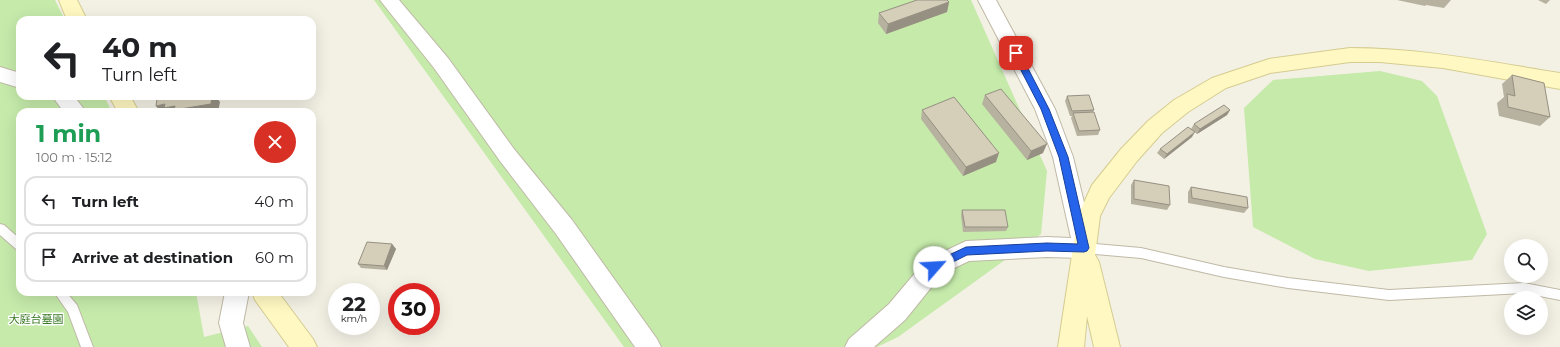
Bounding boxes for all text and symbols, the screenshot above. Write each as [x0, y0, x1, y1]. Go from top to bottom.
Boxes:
text: 40 m [102, 30, 178, 64]
icon: left [36, 32, 88, 84]
pin [999, 36, 1033, 70]
icon: arrive [1005, 42, 1027, 64]
text: Turn left [102, 64, 177, 86]
text: 1 min [36, 119, 101, 148]
button: close [254, 121, 296, 163]
text: 100 m · 15:12 [36, 149, 112, 165]
icon: left [38, 190, 60, 212]
text: Turn left [72, 192, 139, 211]
text: 40 m [254, 192, 294, 211]
map controls [1504, 239, 1548, 335]
button: search [1504, 239, 1548, 283]
icon: arrive [38, 246, 60, 268]
position arrow [913, 246, 955, 288]
text: Arrive at destination [72, 248, 233, 267]
text: 60 m [255, 248, 294, 267]
speed limit sign: 30 [388, 283, 440, 335]
button: layers [1504, 291, 1548, 335]
text: 22 [342, 292, 366, 316]
park label: 大庭台墓園 [9, 312, 64, 326]
text: km/h [341, 312, 367, 325]

